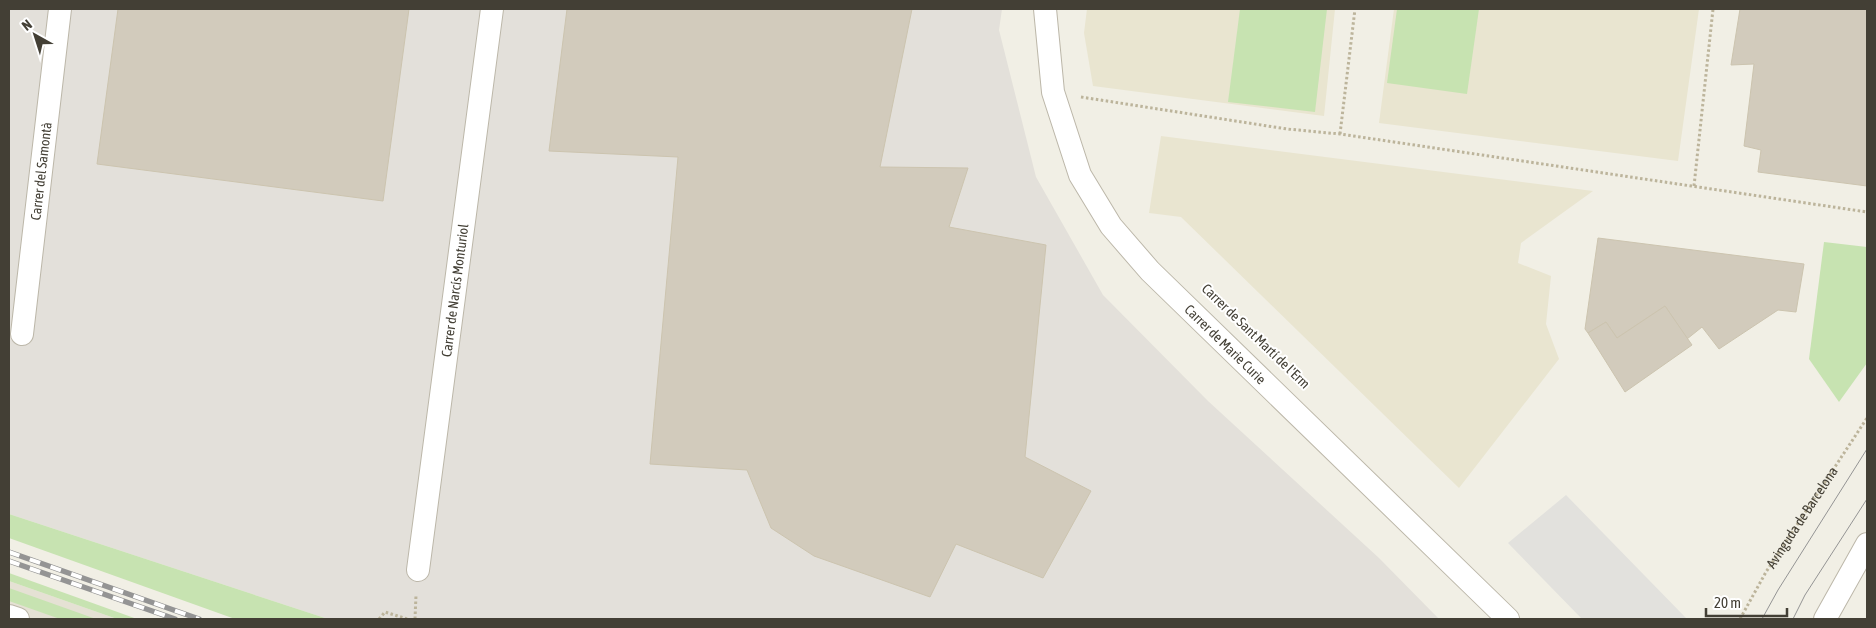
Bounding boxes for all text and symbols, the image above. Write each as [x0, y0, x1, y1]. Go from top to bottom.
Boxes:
north arrow [10, 10, 60, 60]
text: N [19, 16, 35, 34]
street label: Carrer del Samontà [27, 121, 55, 221]
street label: Carrer de Narcís Monturiol [438, 223, 472, 358]
street label: Carrer de Sant Martí de l'Erm [1199, 280, 1313, 392]
street label: Carrer de Marie Curie [1181, 301, 1269, 387]
street label: Avinguda de Barcelona [1763, 464, 1841, 571]
scale bar [1706, 586, 1787, 618]
text: 20 m [1714, 594, 1741, 611]

